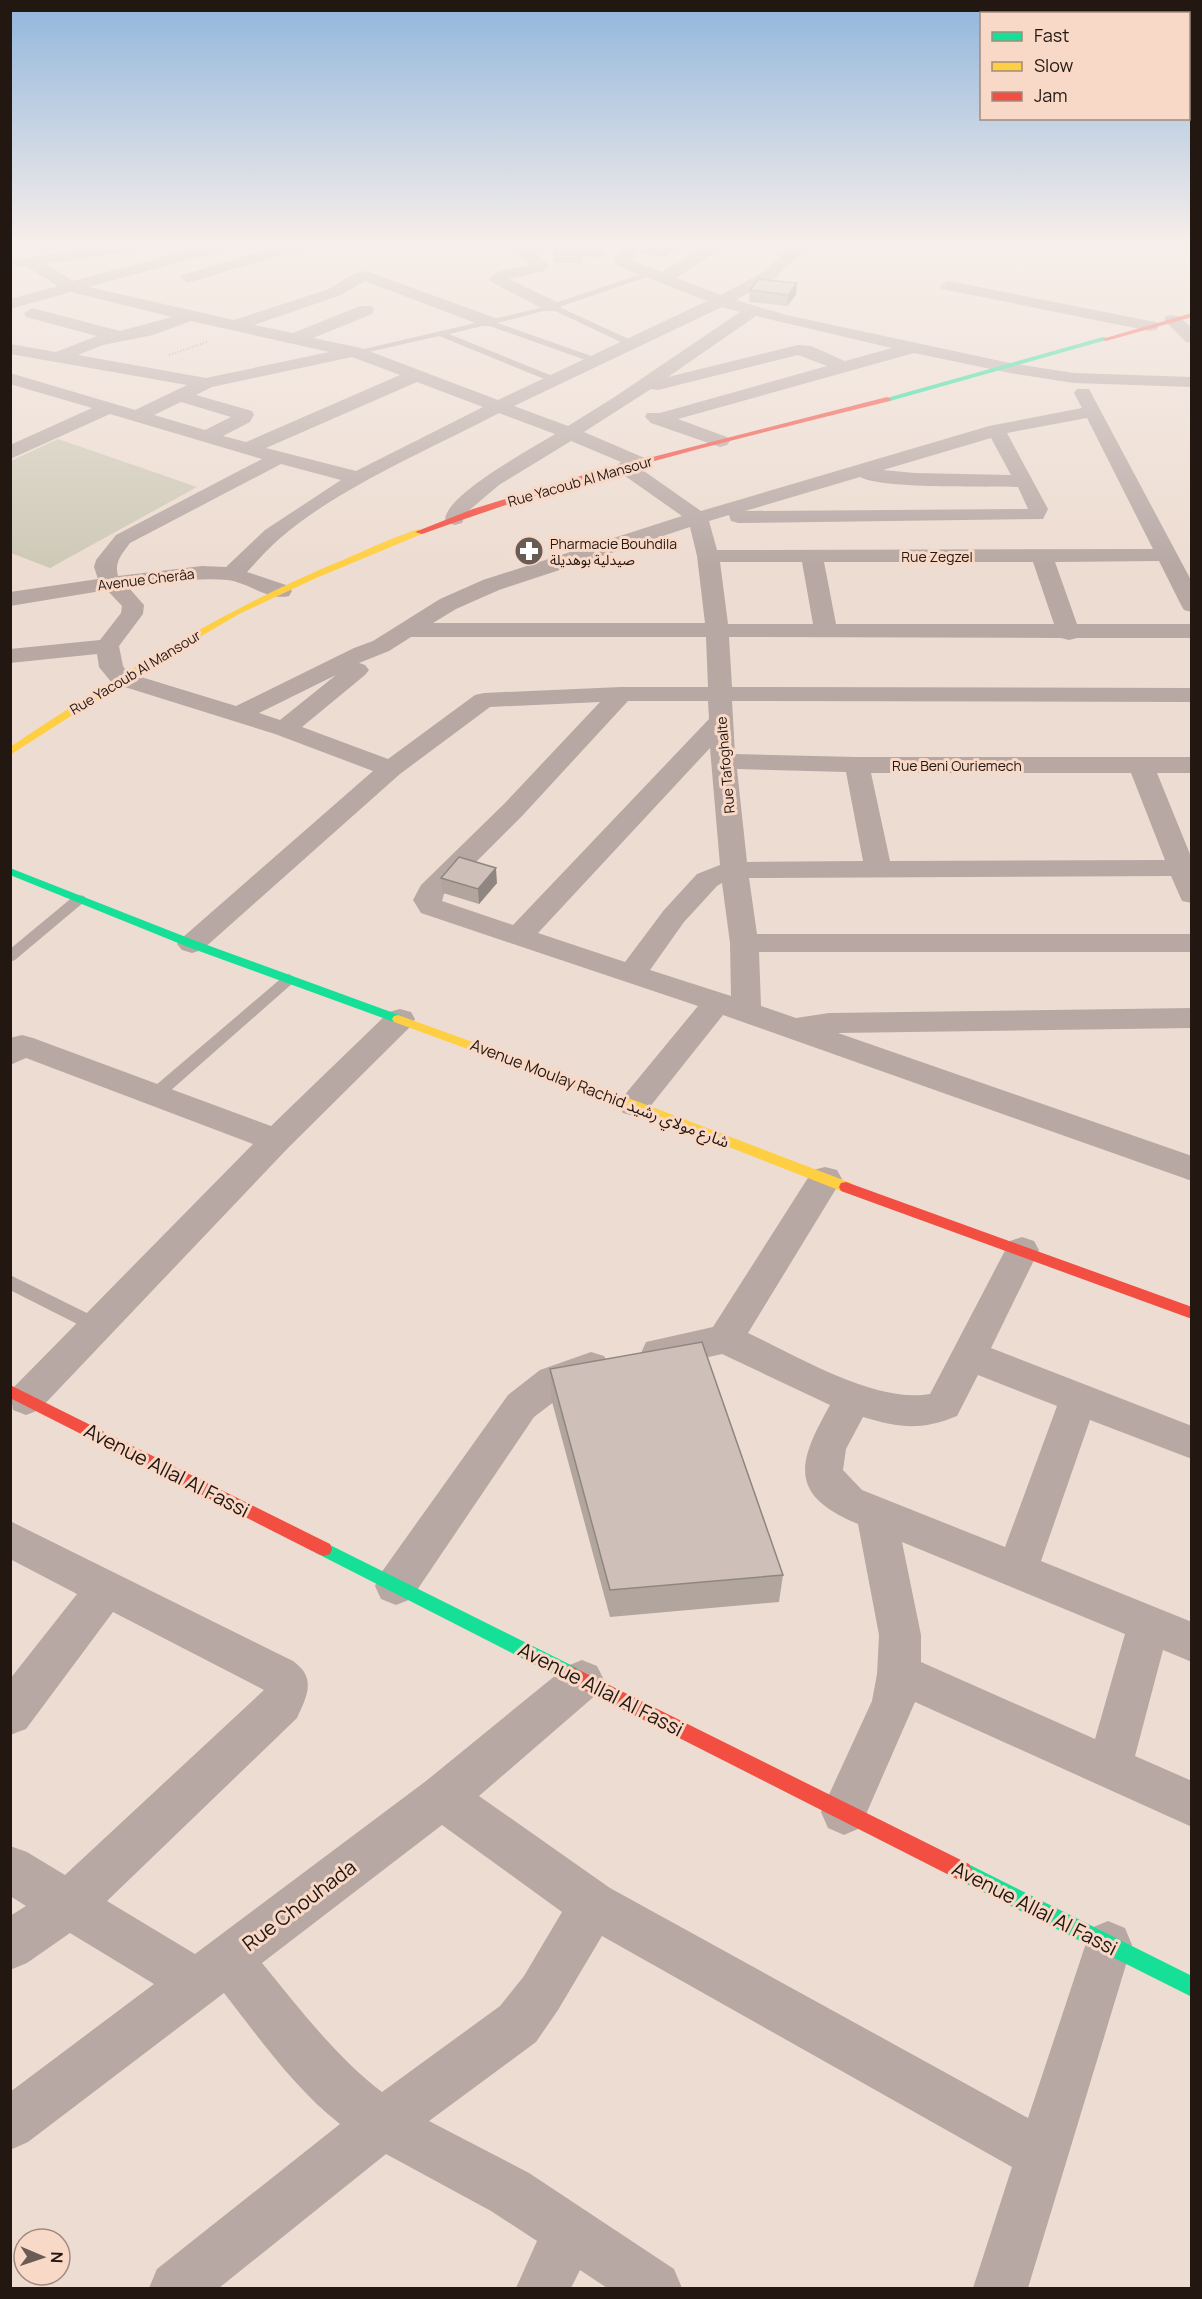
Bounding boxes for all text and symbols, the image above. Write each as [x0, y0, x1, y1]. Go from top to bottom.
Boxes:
legend [980, 12, 1190, 120]
text: Fast [1034, 23, 1069, 47]
text: Slow [1034, 53, 1074, 77]
text: Jam [1034, 83, 1068, 107]
street label: Rue Yacoub Al Mansour [505, 451, 655, 511]
place label: Pharmacie Bouhdila صيدلية بوهديلة [550, 534, 677, 569]
pharmacy icon: Pharmacie Bouhdila صيدلية بوهديلة [513, 535, 545, 567]
street label: Rue Zegzel [901, 547, 973, 566]
street label: Avenue Cherâa [96, 564, 196, 594]
street label: Rue Yacoub Al Mansour [66, 625, 204, 719]
street label: Rue Tafoghalte [711, 716, 739, 814]
street label: Rue Beni Ouriemech [892, 756, 1022, 775]
street label: Avenue Moulay Rachid شارع مولاي رشيد [467, 1033, 732, 1154]
street label: Avenue Allal Al Fassi [80, 1417, 254, 1523]
street label: Avenue Allal Al Fassi [514, 1636, 688, 1742]
street label: Rue Chouhada [237, 1853, 361, 1957]
street label: Avenue Allal Al Fassi [948, 1855, 1122, 1961]
north arrow [12, 2227, 72, 2287]
text: N [46, 2251, 68, 2264]

